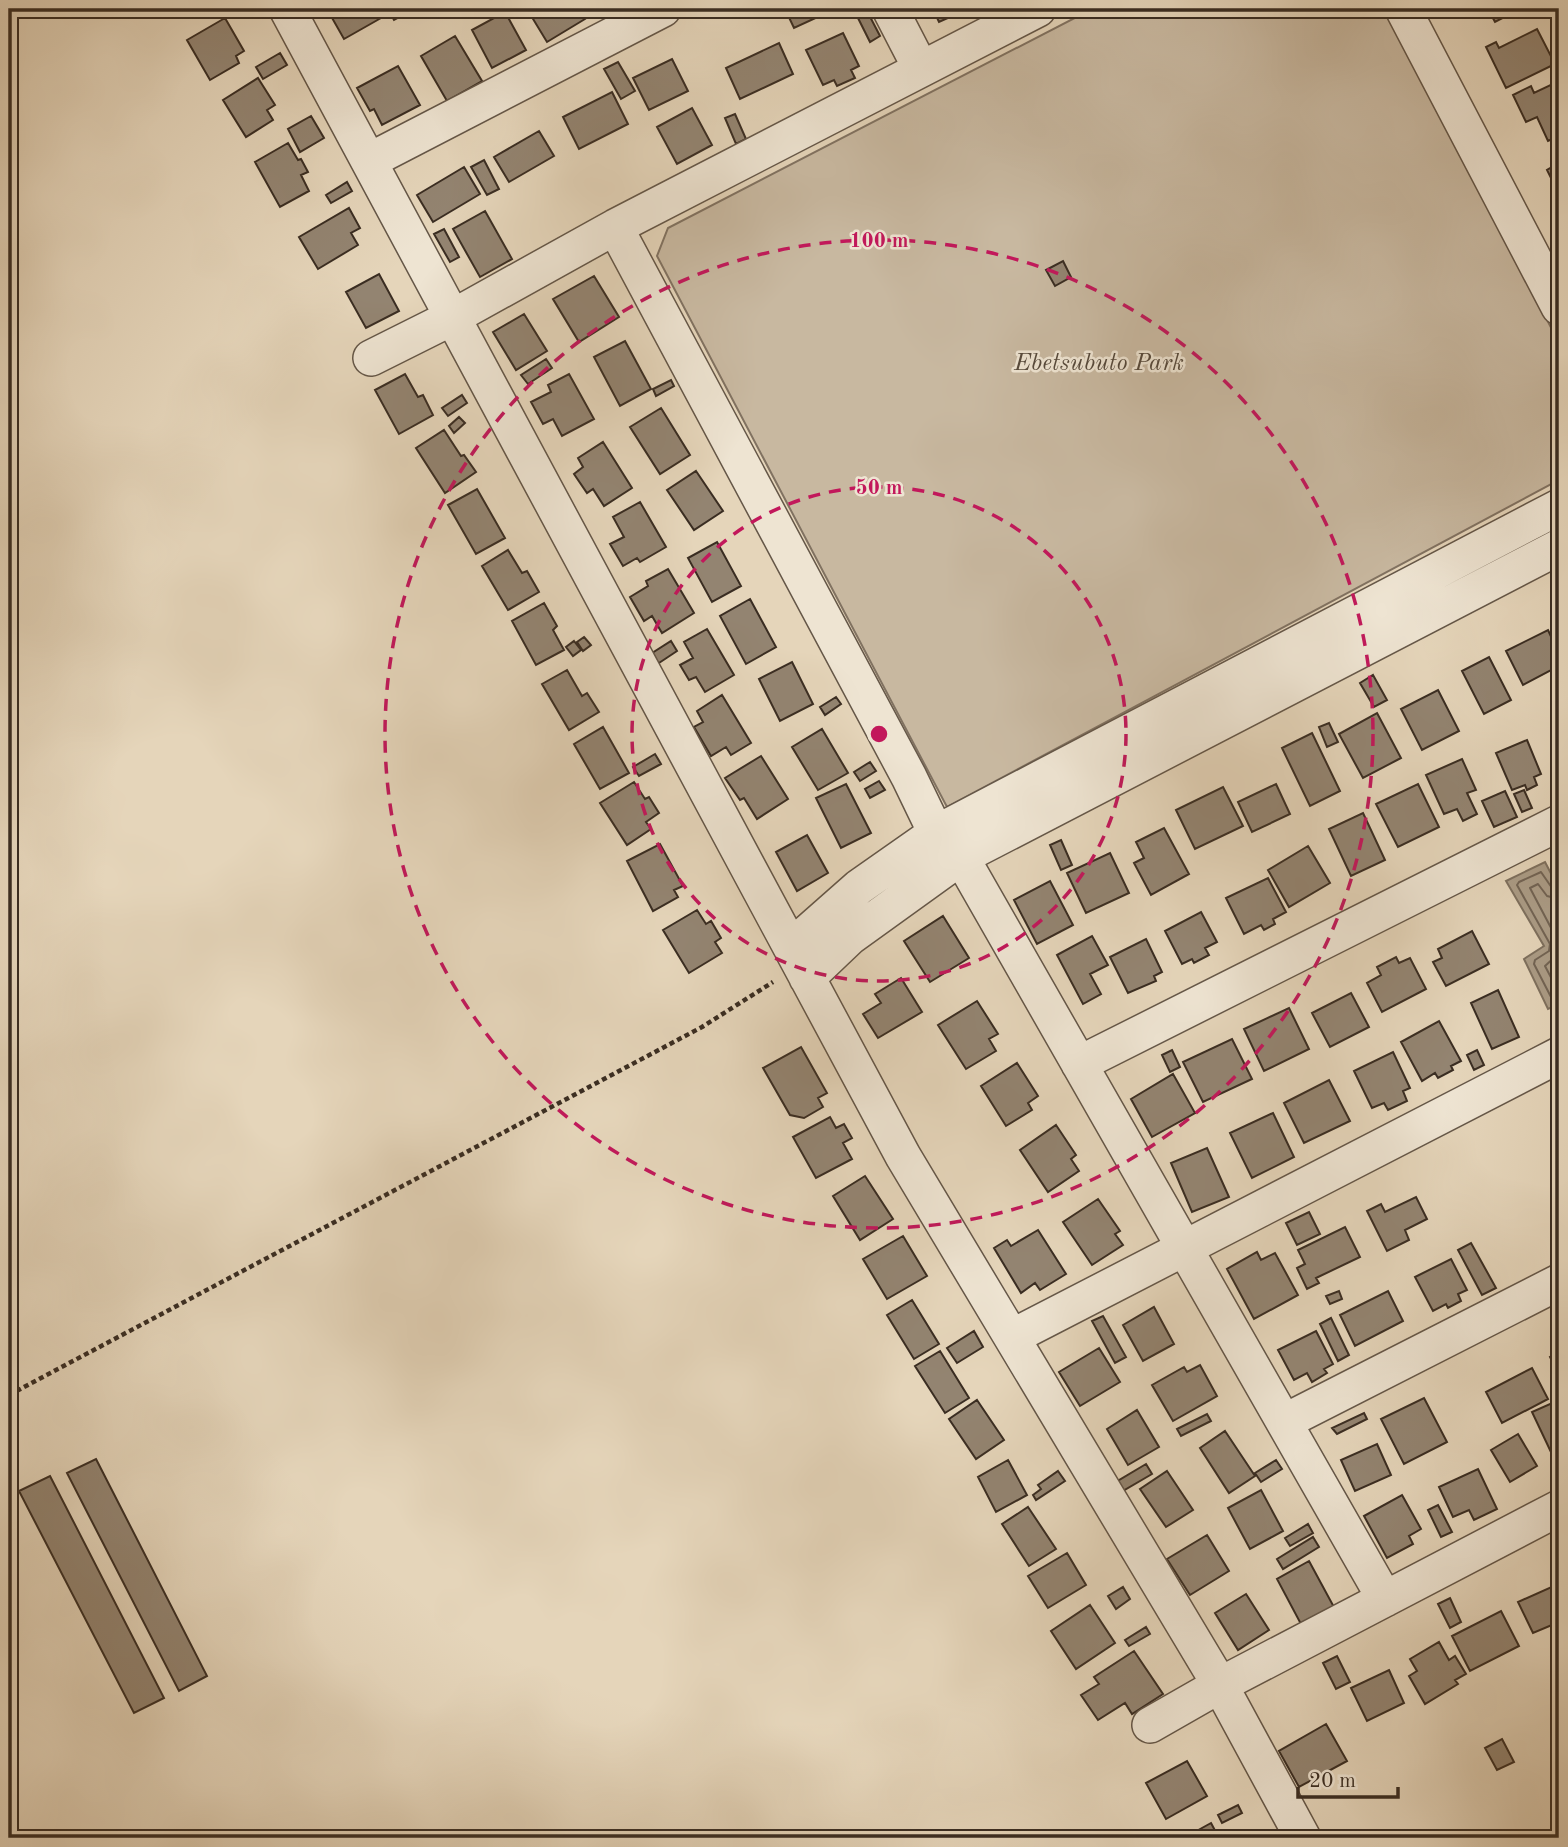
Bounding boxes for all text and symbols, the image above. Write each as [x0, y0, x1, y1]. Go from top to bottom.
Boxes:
text: 100 m [849, 231, 909, 252]
park label: Ebetsubuto Park [1013, 352, 1184, 376]
text: 50 m [855, 478, 903, 499]
centre of rings [867, 722, 891, 746]
scale bar [1298, 1756, 1398, 1800]
text: 20 m [1309, 1771, 1356, 1792]

